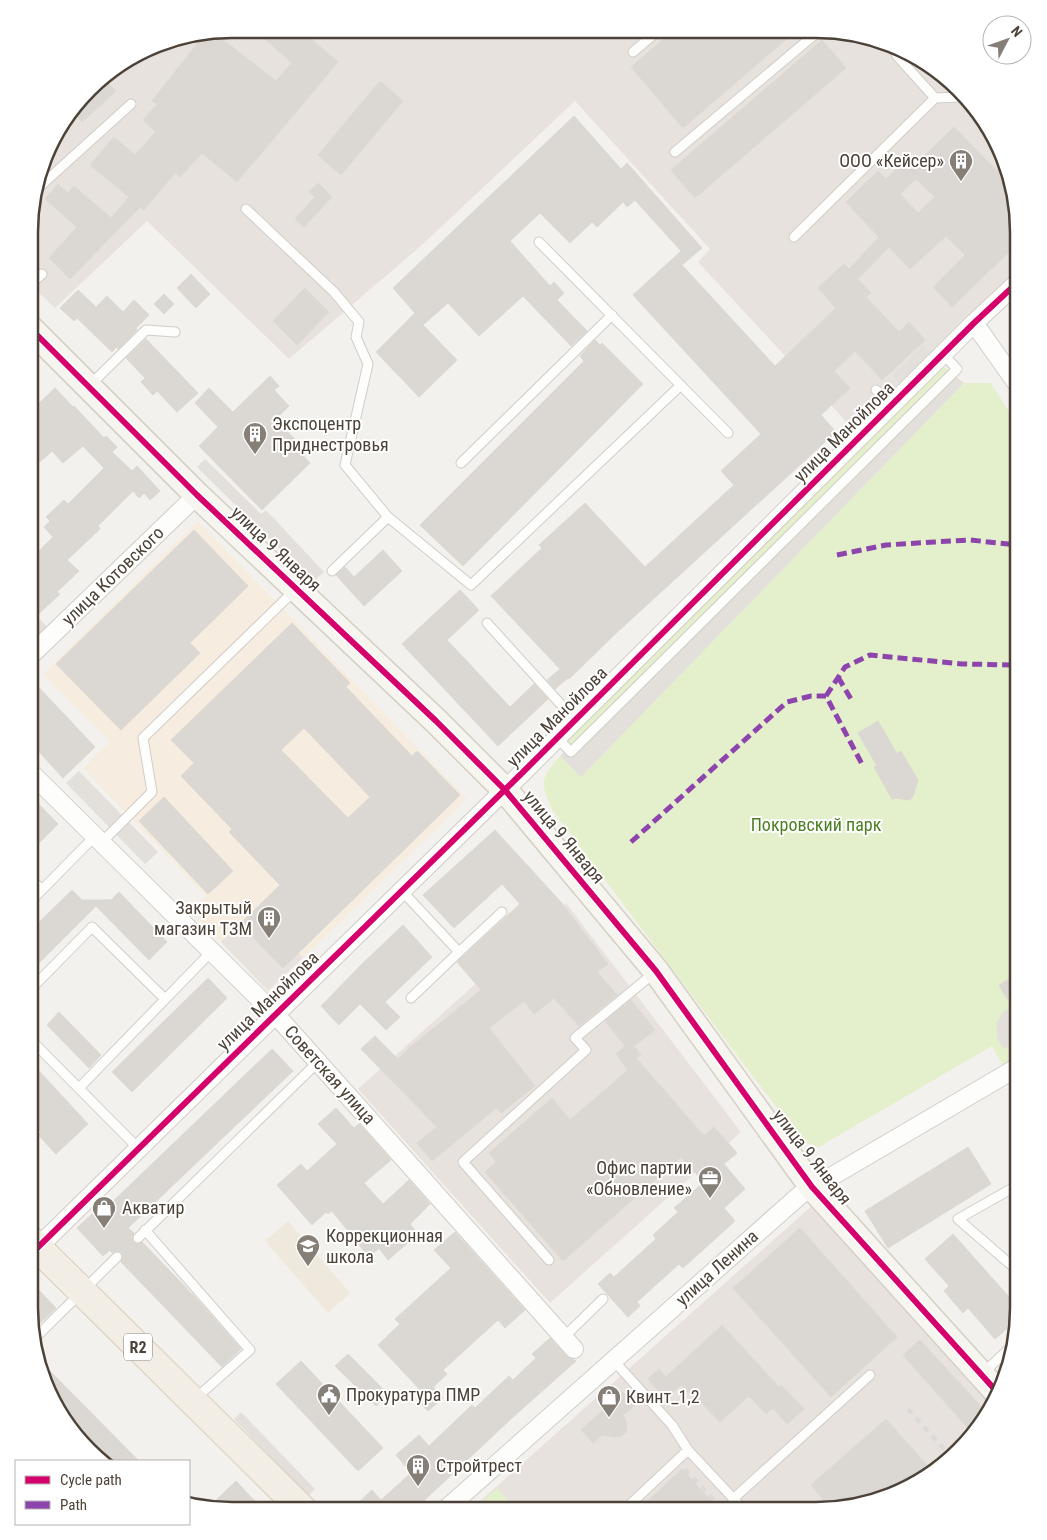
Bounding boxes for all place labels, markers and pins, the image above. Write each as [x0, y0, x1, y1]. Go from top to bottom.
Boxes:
building icon: ООО «Кейсер» [948, 148, 974, 182]
place label: ООО «Кейсер» [839, 150, 944, 171]
place label: Экспоцентр Приднестровья [272, 413, 389, 455]
building icon: Экспоцентр Приднестровья [242, 421, 268, 455]
place label: Закрытый магазин ТЗМ [154, 897, 252, 939]
building icon: Закрытый магазин ТЗМ [256, 905, 282, 939]
place label: Офис партии «Обновление» [586, 1157, 692, 1199]
office icon: Офис партии «Обновление» [697, 1165, 723, 1199]
shop icon: Акватир [91, 1195, 117, 1229]
place label: Акватир [122, 1197, 184, 1218]
place label: Коррекционная школа [326, 1225, 443, 1267]
school or university icon: Коррекционная школа [295, 1233, 321, 1267]
public building icon: Прокуратура ПМР [316, 1382, 342, 1416]
place label: Прокуратура ПМР [346, 1384, 480, 1405]
shop icon: Квинт_1,2 [596, 1384, 622, 1418]
place label: Квинт_1,2 [626, 1386, 700, 1407]
building icon: Стройтрест [405, 1453, 431, 1487]
place label: Стройтрест [436, 1455, 522, 1476]

